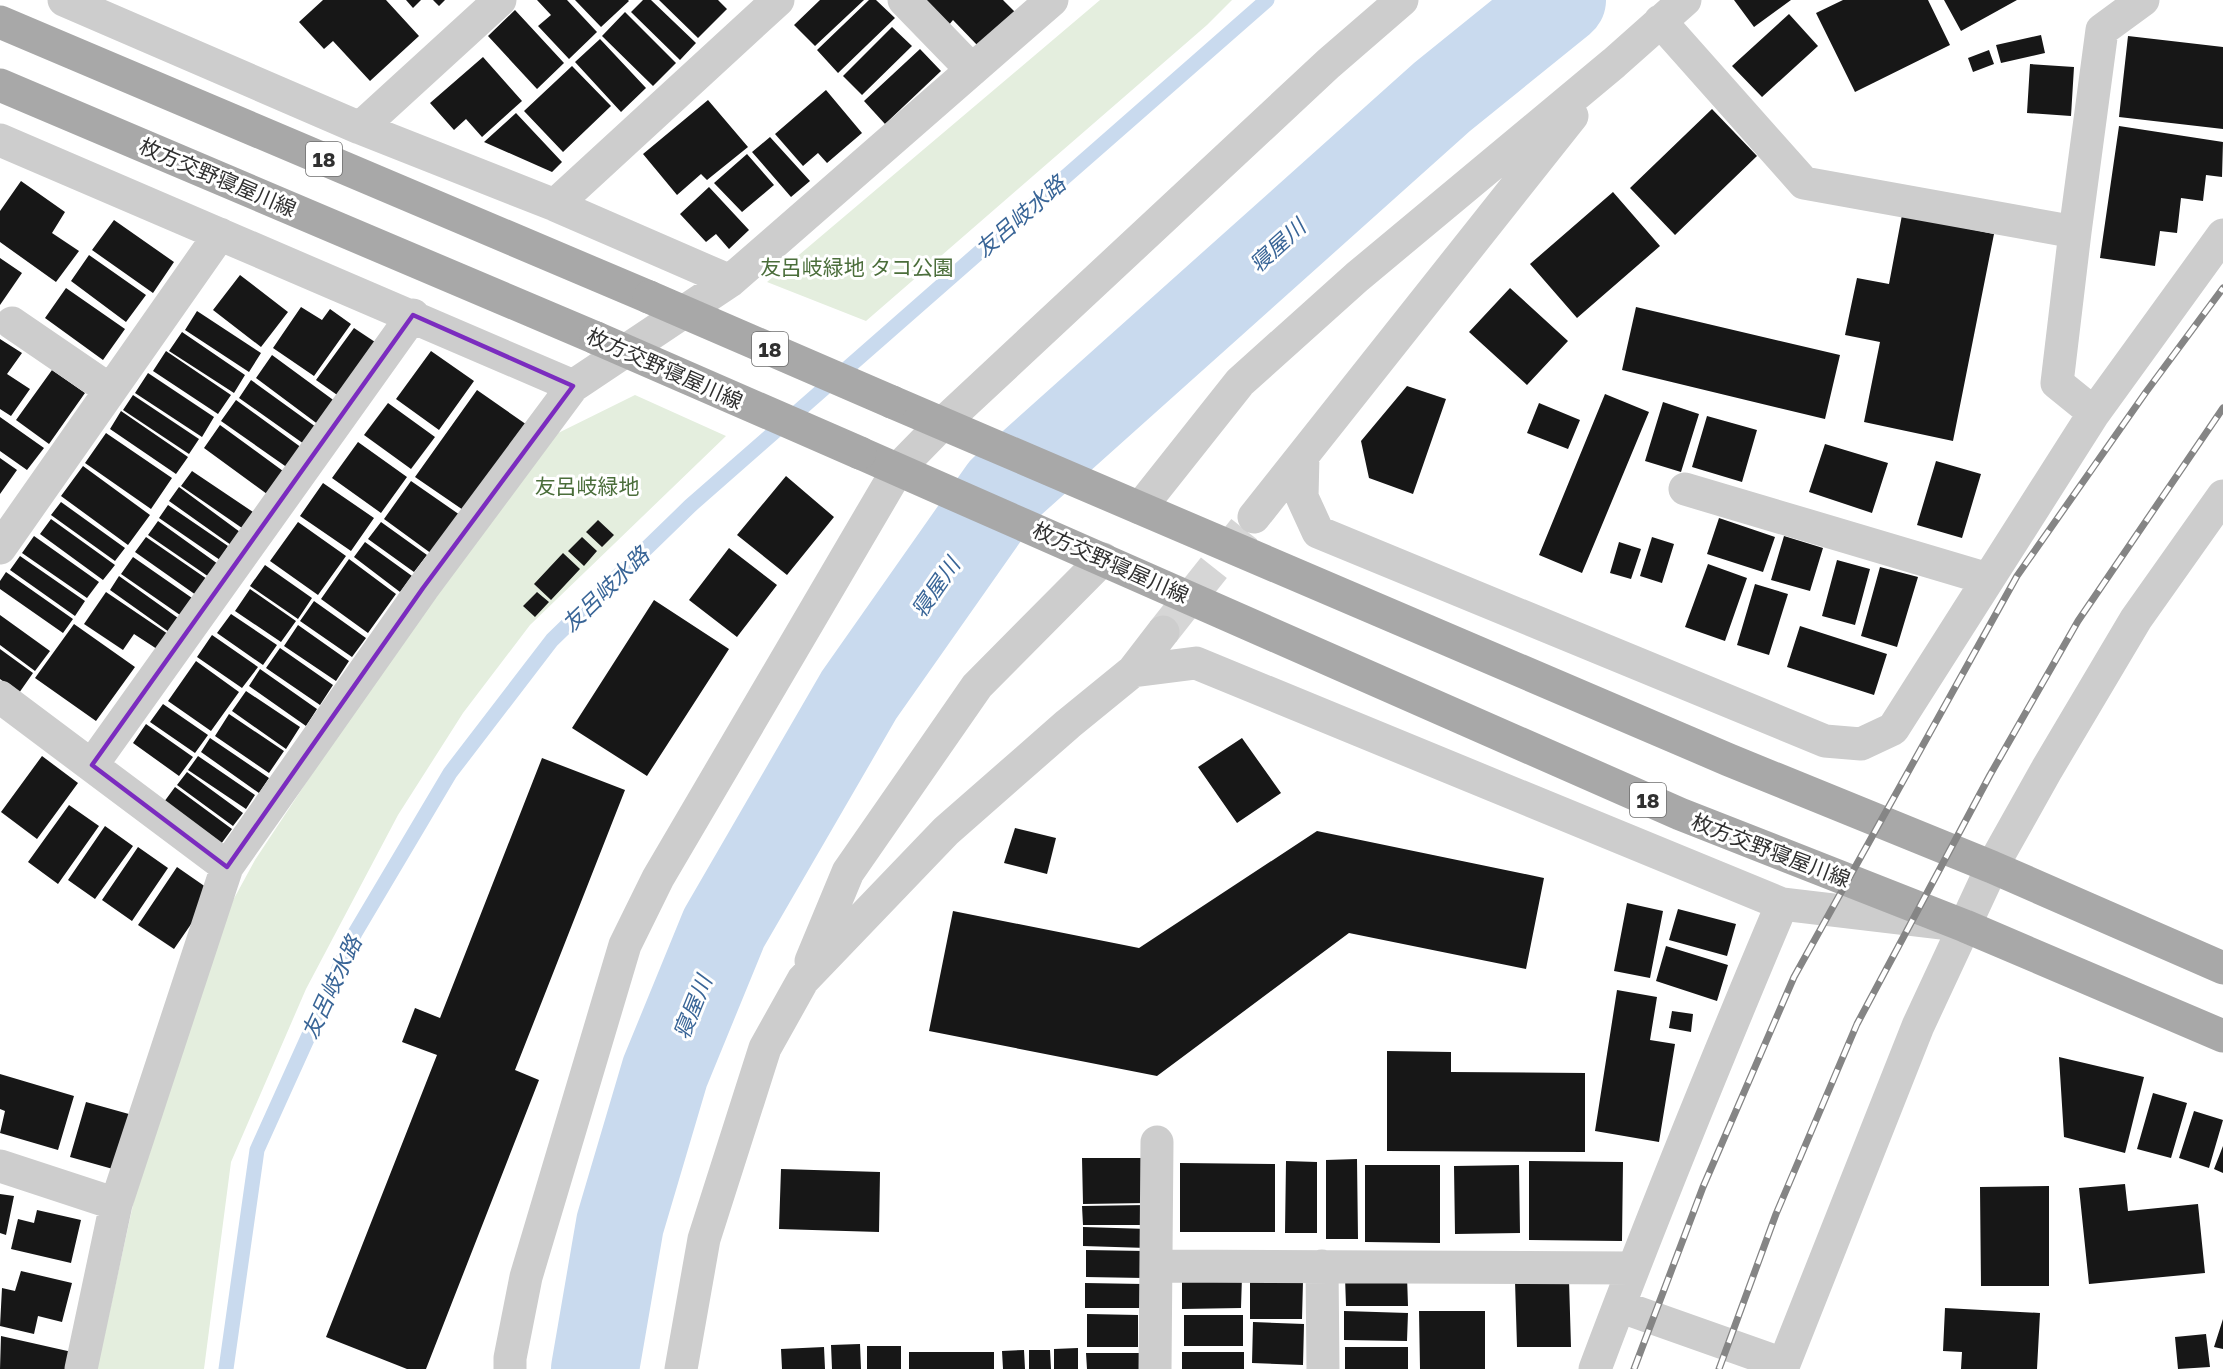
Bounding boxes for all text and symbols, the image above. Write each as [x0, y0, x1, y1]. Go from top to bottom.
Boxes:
street label: 枚方交野寝屋川線 [136, 132, 300, 222]
road number: 18 [306, 142, 342, 176]
water label: 友呂岐水路 [970, 168, 1072, 262]
water label: 寝屋川 [1243, 212, 1312, 277]
park label: 友呂岐緑地 タコ公園 [760, 254, 954, 280]
street label: 枚方交野寝屋川線 [583, 322, 747, 414]
road number: 18 [752, 332, 788, 366]
park label: 友呂岐緑地 [535, 473, 640, 499]
street label: 枚方交野寝屋川線 [1029, 516, 1193, 608]
water label: 友呂岐水路 [556, 540, 655, 637]
water label: 寝屋川 [905, 551, 966, 622]
road number: 18 [1630, 783, 1666, 817]
street label: 枚方交野寝屋川線 [1688, 808, 1854, 892]
water label: 友呂岐水路 [296, 930, 367, 1043]
water label: 寝屋川 [667, 969, 718, 1043]

